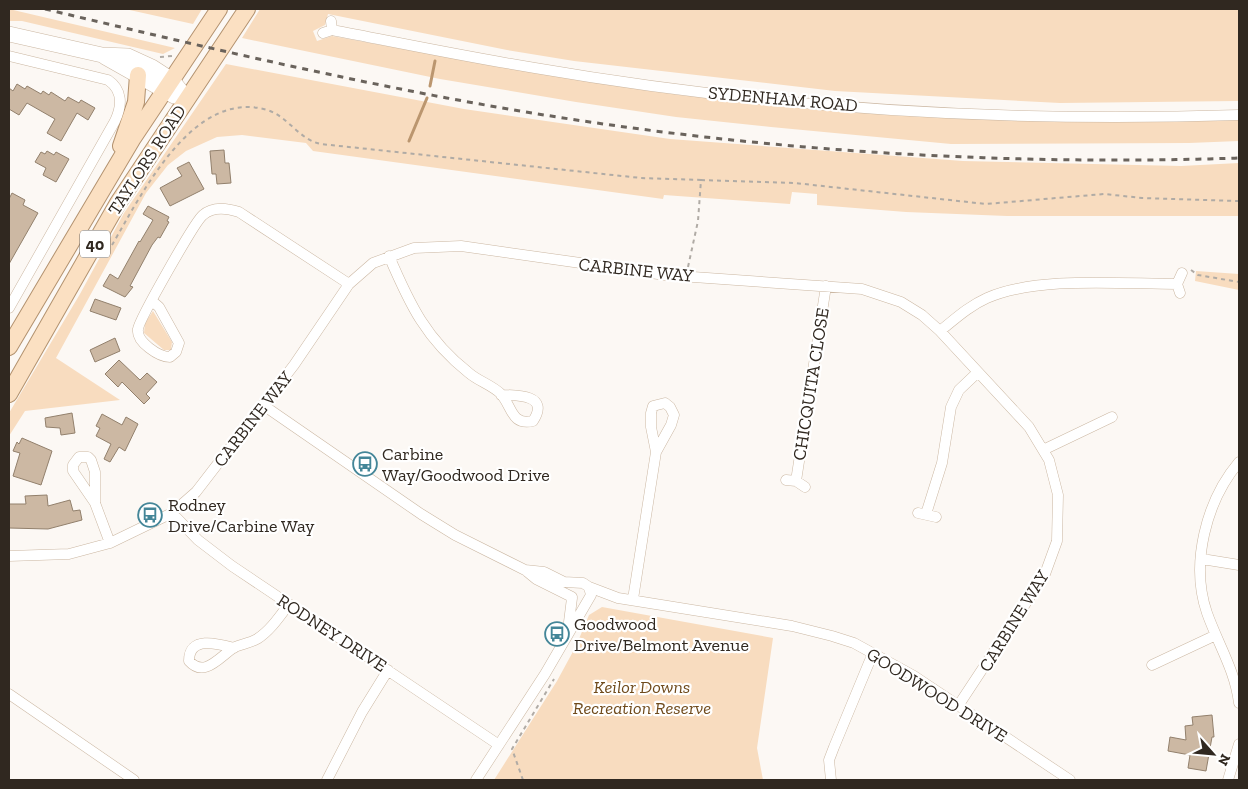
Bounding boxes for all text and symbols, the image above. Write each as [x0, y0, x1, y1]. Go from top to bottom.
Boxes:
street label: SYDENHAM ROAD [707, 82, 859, 116]
street label: TAYLORS ROAD [103, 101, 191, 219]
road number: 40 [80, 230, 110, 258]
street label: CARBINE WAY [577, 253, 695, 287]
street label: CHICQUITA CLOSE [788, 306, 834, 462]
street label: CARBINE WAY [209, 367, 297, 471]
place label: Carbine Way/Goodwood Drive [382, 443, 550, 486]
bus stop icon: Carbine Way/Goodwood Drive [352, 451, 378, 477]
place label: Rodney Drive/Carbine Way [168, 494, 315, 537]
bus stop icon: Rodney Drive/Carbine Way [137, 502, 163, 528]
street label: CARBINE WAY [974, 566, 1054, 676]
street label: RODNEY DRIVE [273, 589, 391, 677]
place label: Goodwood Drive/Belmont Avenue [574, 613, 749, 656]
bus stop icon: Goodwood Drive/Belmont Avenue [544, 621, 570, 647]
street label: GOODWOOD DRIVE [863, 643, 1011, 747]
park label: Keilor Downs Recreation Reserve [573, 676, 711, 719]
north arrow [1188, 729, 1238, 779]
text: N [1214, 751, 1234, 769]

